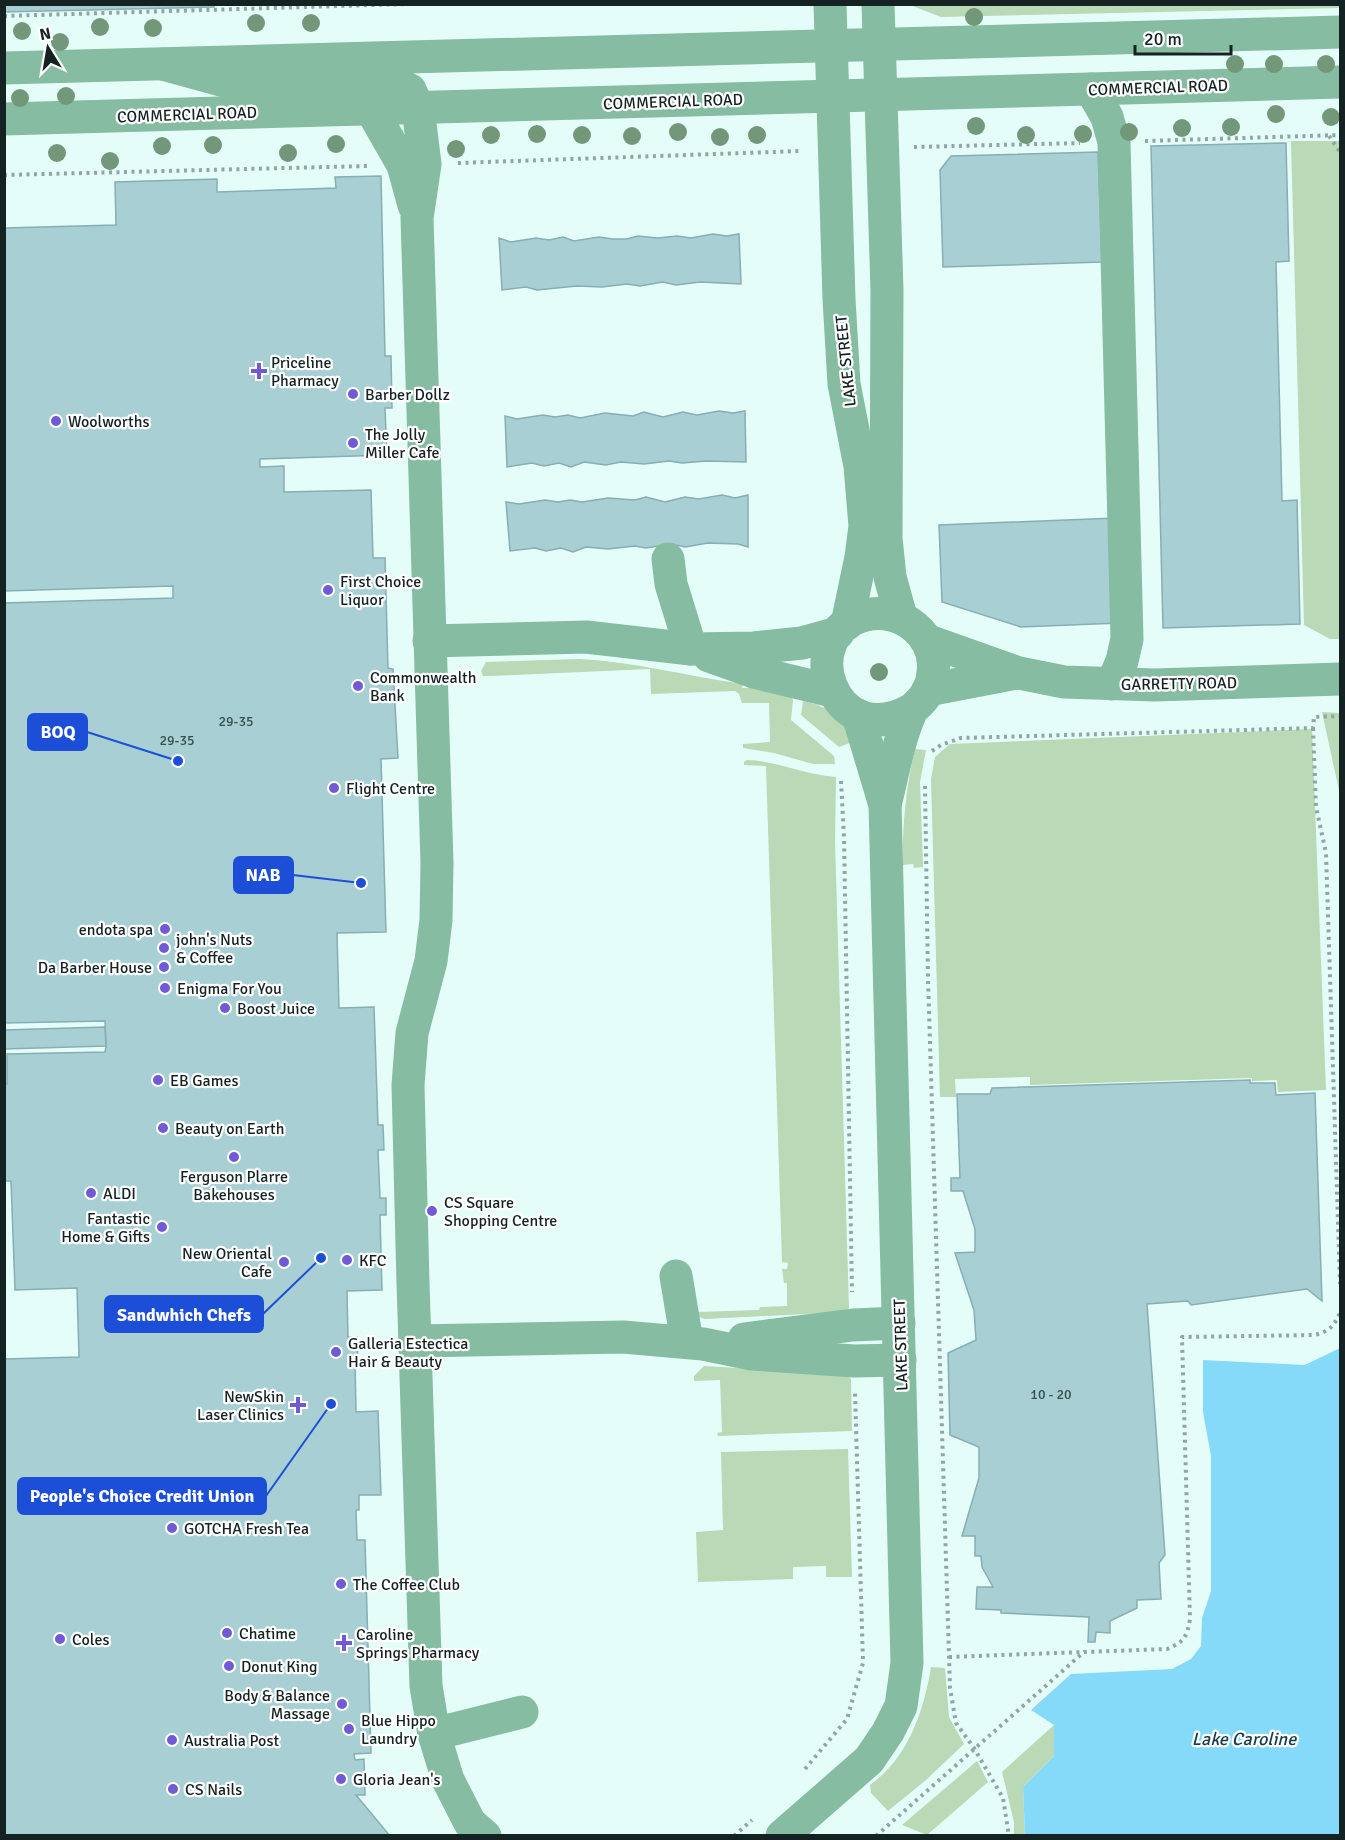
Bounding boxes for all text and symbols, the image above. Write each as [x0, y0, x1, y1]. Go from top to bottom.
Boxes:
north arrow [18, 18, 78, 78]
scale bar [1135, 18, 1231, 56]
text: N [38, 23, 53, 45]
text: 20 m [1144, 28, 1182, 50]
street label: COMMERCIAL ROAD [1088, 76, 1228, 100]
street label: COMMERCIAL ROAD [603, 90, 743, 114]
street label: COMMERCIAL ROAD [117, 103, 257, 127]
street label: LAKE STREET [831, 314, 861, 408]
place label: Priceline Pharmacy [271, 353, 339, 391]
marker: Priceline Pharmacy [252, 364, 266, 378]
place label: Barber Dollz [365, 385, 450, 405]
marker: Barber Dollz [346, 387, 360, 401]
place label: Woolworths [68, 412, 149, 432]
marker: Woolworths [49, 414, 63, 428]
place label: The Jolly Miller Cafe [365, 425, 440, 463]
marker: The Jolly Miller Cafe [346, 436, 360, 450]
place label: First Choice Liquor [340, 572, 421, 610]
marker: First Choice Liquor [321, 583, 335, 597]
place label: Commonwealth Bank [370, 668, 476, 706]
street label: GARRETTY ROAD [1121, 673, 1237, 695]
marker: Commonwealth Bank [351, 679, 365, 693]
house number: 29-35 [218, 713, 254, 730]
callout: BOQ [28, 714, 87, 750]
text: BOQ [41, 721, 75, 743]
house number: 29-35 [159, 732, 195, 749]
place label: Flight Centre [346, 779, 435, 799]
marker: Flight Centre [327, 781, 341, 795]
callout: NAB [234, 857, 293, 893]
text: NAB [245, 864, 281, 886]
place label: endota spa [79, 920, 153, 940]
marker: endota spa [158, 922, 172, 936]
place label: john's Nuts & Coffee [176, 930, 252, 968]
marker: john's Nuts & Coffee [157, 941, 171, 955]
place label: Da Barber House [38, 958, 152, 978]
marker: Da Barber House [157, 960, 171, 974]
place label: Enigma For You [177, 979, 282, 999]
marker: Enigma For You [158, 981, 172, 995]
place label: Boost Juice [237, 999, 315, 1019]
marker: Boost Juice [218, 1001, 232, 1015]
place label: EB Games [170, 1071, 238, 1091]
marker: EB Games [151, 1073, 165, 1087]
place label: Beauty on Earth [175, 1119, 284, 1139]
marker: Beauty on Earth [156, 1121, 170, 1135]
marker: Ferguson Plarre Bakehouses [227, 1150, 241, 1164]
place label: Ferguson Plarre Bakehouses [180, 1167, 288, 1205]
place label: ALDI [103, 1184, 136, 1204]
marker: ALDI [84, 1186, 98, 1200]
place label: CS Square Shopping Centre [444, 1193, 557, 1231]
marker: CS Square Shopping Centre [425, 1204, 439, 1218]
place label: Fantastic Home & Gifts [61, 1209, 150, 1247]
marker: Fantastic Home & Gifts [155, 1220, 169, 1234]
place label: New Oriental Cafe [182, 1244, 272, 1282]
place label: KFC [359, 1251, 387, 1271]
marker: KFC [340, 1253, 354, 1267]
marker: New Oriental Cafe [277, 1255, 291, 1269]
callout: Sandwhich Chefs [105, 1296, 263, 1332]
street label: LAKE STREET [889, 1299, 913, 1391]
text: Sandwhich Chefs [117, 1304, 251, 1326]
place label: Galleria Estectica Hair & Beauty [348, 1334, 468, 1372]
marker: Galleria Estectica Hair & Beauty [329, 1345, 343, 1359]
house number: 10 - 20 [1030, 1386, 1072, 1403]
place label: NewSkin Laser Clinics [197, 1387, 284, 1425]
marker: NewSkin Laser Clinics [289, 1396, 307, 1414]
callout: People's Choice Credit Union [18, 1478, 266, 1514]
text: People's Choice Credit Union [30, 1485, 254, 1507]
place label: GOTCHA Fresh Tea [184, 1519, 309, 1539]
marker: GOTCHA Fresh Tea [165, 1521, 179, 1535]
place label: The Coffee Club [353, 1575, 460, 1595]
marker: The Coffee Club [334, 1577, 348, 1591]
place label: Chatime [239, 1624, 296, 1644]
place label: Caroline Springs Pharmacy [356, 1625, 480, 1663]
marker: Chatime [220, 1626, 234, 1640]
place label: Coles [72, 1630, 109, 1650]
marker: Coles [53, 1632, 67, 1646]
marker: Caroline Springs Pharmacy [337, 1636, 351, 1650]
place label: Donut King [241, 1657, 317, 1677]
marker: Donut King [222, 1659, 236, 1673]
place label: Body & Balance Massage [224, 1686, 330, 1724]
marker: Body & Balance Massage [335, 1697, 349, 1711]
place label: Blue Hippo Laundry [361, 1711, 436, 1749]
marker: Blue Hippo Laundry [342, 1722, 356, 1736]
water label: Lake Caroline [1192, 1728, 1297, 1750]
place label: Australia Post [184, 1731, 279, 1751]
marker: Australia Post [165, 1733, 179, 1747]
place label: Gloria Jean's [353, 1770, 441, 1790]
marker: Gloria Jean's [334, 1772, 348, 1786]
place label: CS Nails [185, 1780, 242, 1800]
marker: CS Nails [166, 1782, 180, 1796]

